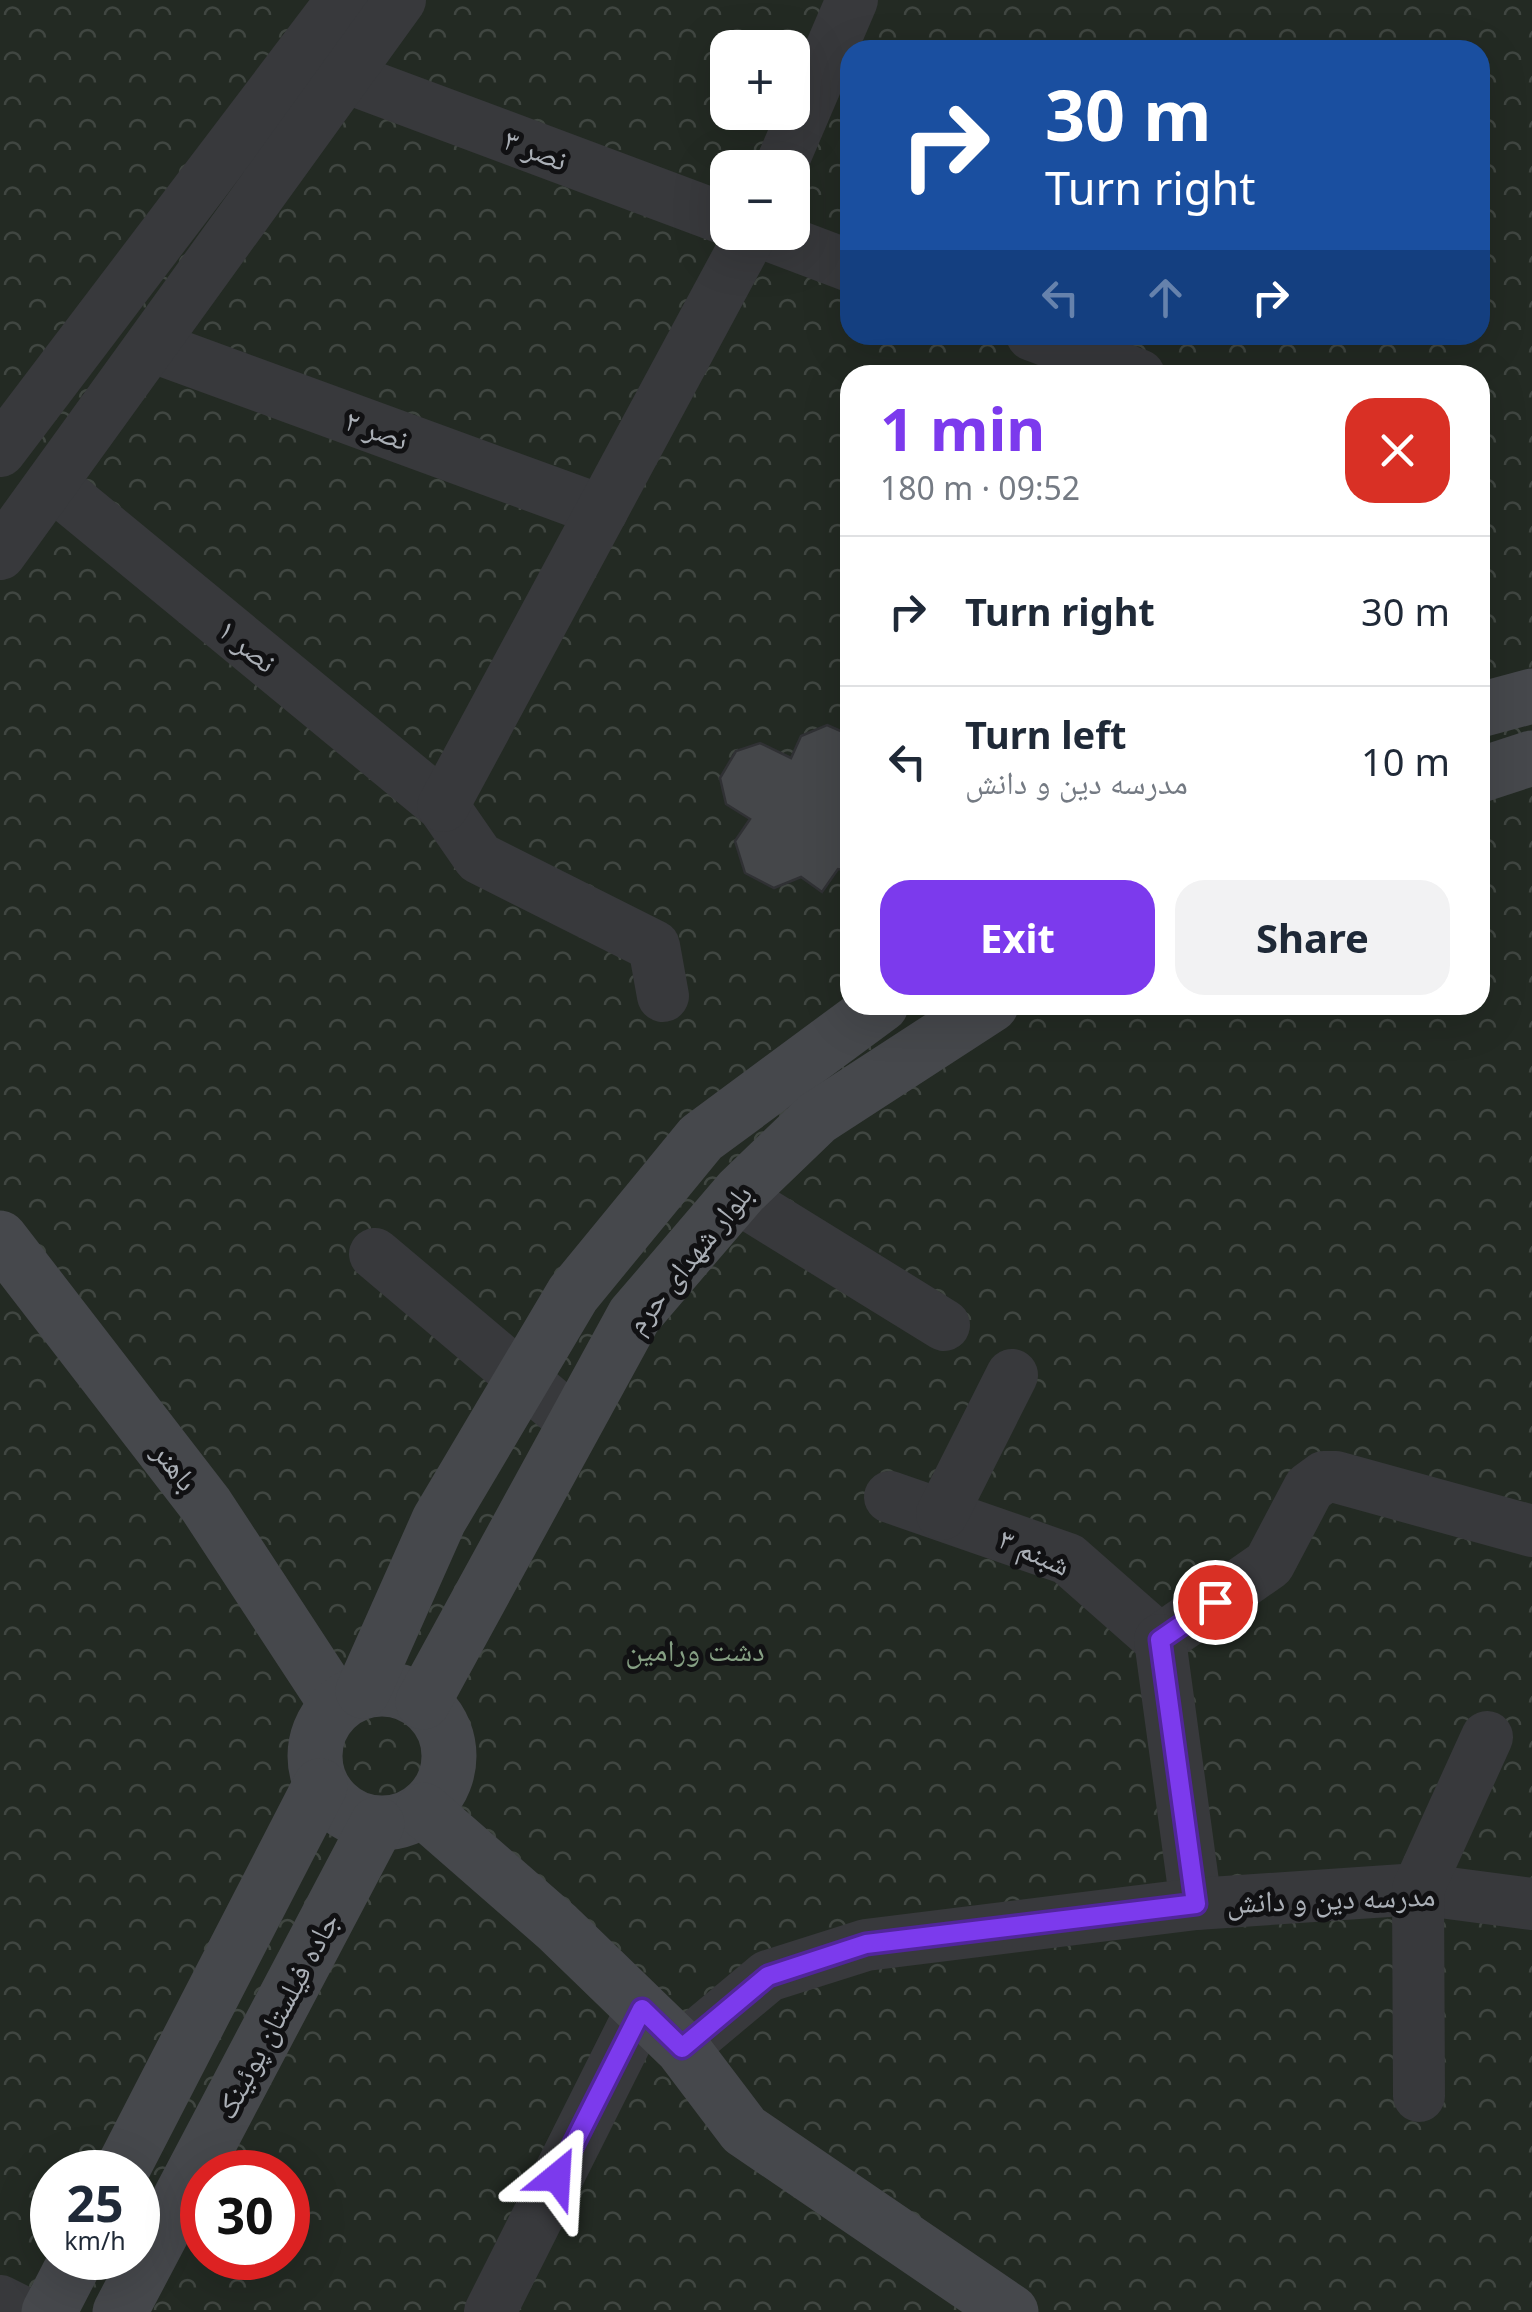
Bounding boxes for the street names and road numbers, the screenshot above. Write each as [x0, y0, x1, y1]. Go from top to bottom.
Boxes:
street label: نصر ۳ [498, 118, 574, 180]
street label: نصر ۲ [339, 399, 415, 459]
street label: نصر ۱ [210, 609, 286, 681]
street label: بلوار شهدای حرم [615, 1175, 761, 1341]
street label: باهنر [143, 1432, 208, 1499]
street label: شبنم ۳ [992, 1517, 1077, 1586]
street label: مدرسه دین و دانش [1226, 1874, 1436, 1922]
street label: جاده فیلستان پوئینک [204, 1904, 348, 2126]

